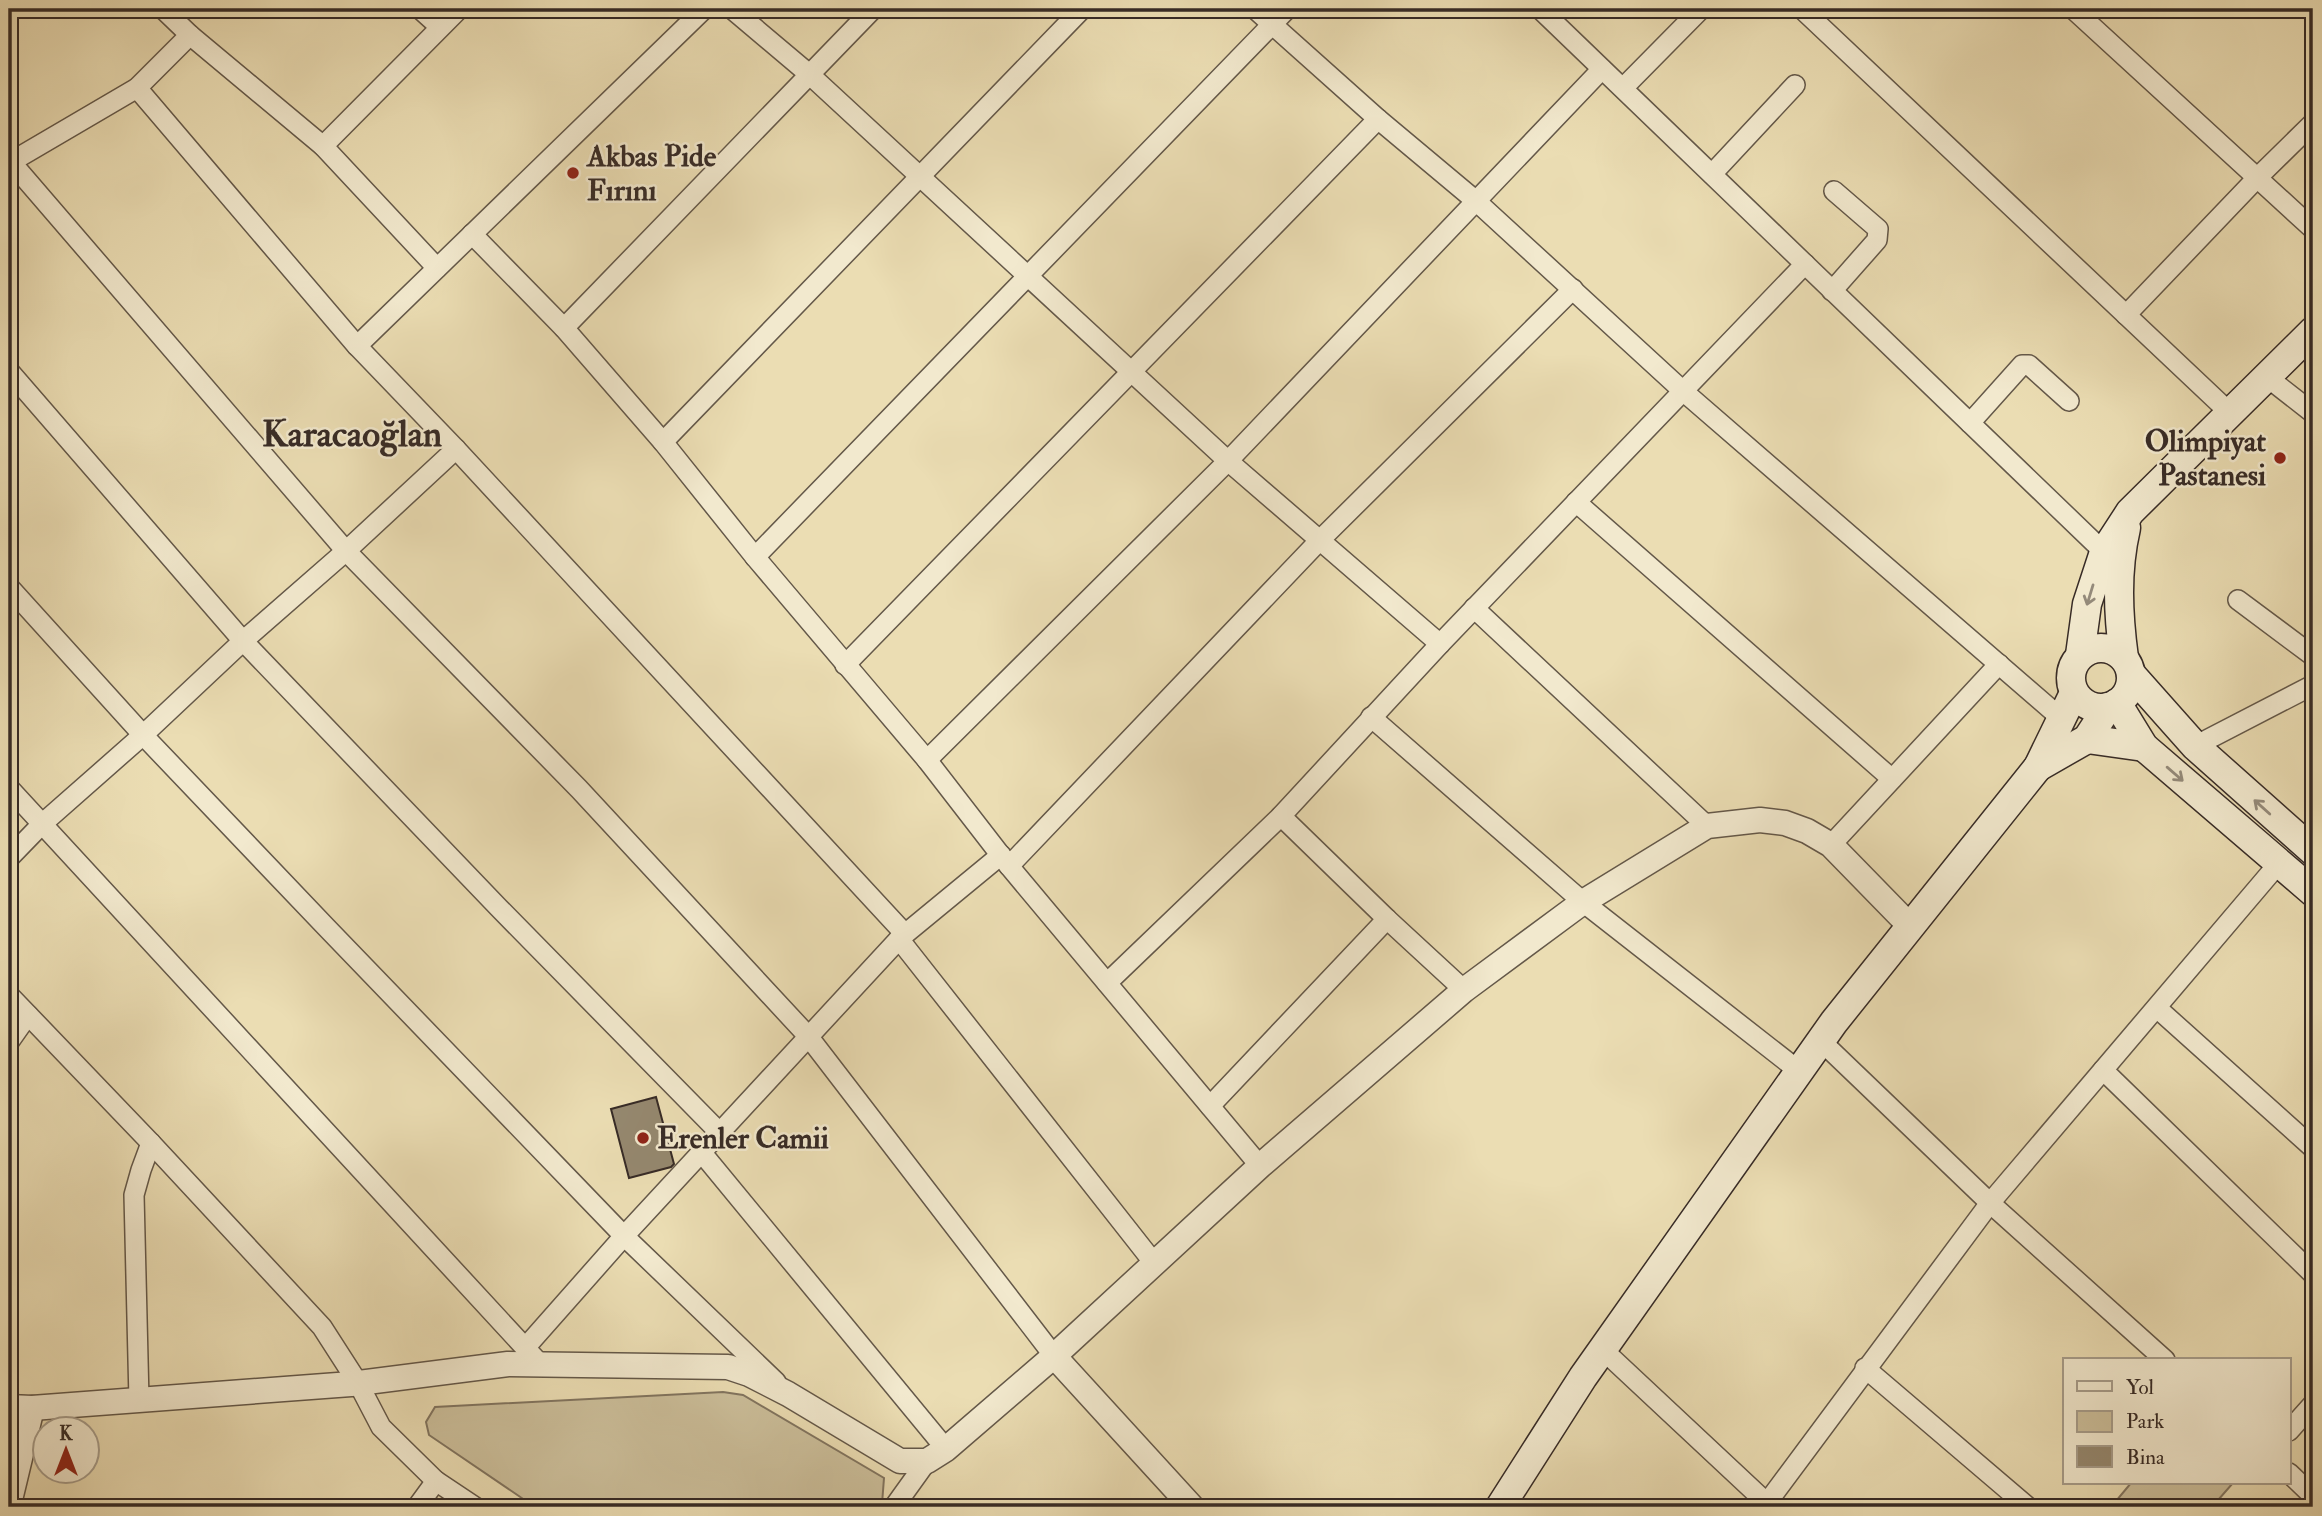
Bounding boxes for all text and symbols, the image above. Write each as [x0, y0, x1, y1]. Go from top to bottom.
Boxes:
place label: Akbas Pide Fırını [585, 138, 717, 209]
marker: Akbas Pide Fırını [565, 165, 581, 181]
district label: Karacaoğlan [262, 411, 442, 458]
place label: Olimpiyat Pastanesi [2145, 423, 2266, 494]
marker: Olimpiyat Pastanesi [2272, 450, 2288, 466]
one-way arrow [2083, 583, 2096, 605]
one-way arrow [2166, 766, 2184, 782]
one-way arrow [2254, 798, 2271, 815]
place label: Erenler Camii [657, 1120, 829, 1157]
marker: Erenler Camii [635, 1130, 651, 1146]
legend [2063, 1358, 2290, 1484]
text: Yol [2126, 1374, 2154, 1401]
text: Park [2126, 1408, 2164, 1435]
north arrow [32, 1414, 102, 1484]
text: K [59, 1422, 73, 1446]
text: Bina [2126, 1444, 2165, 1471]

